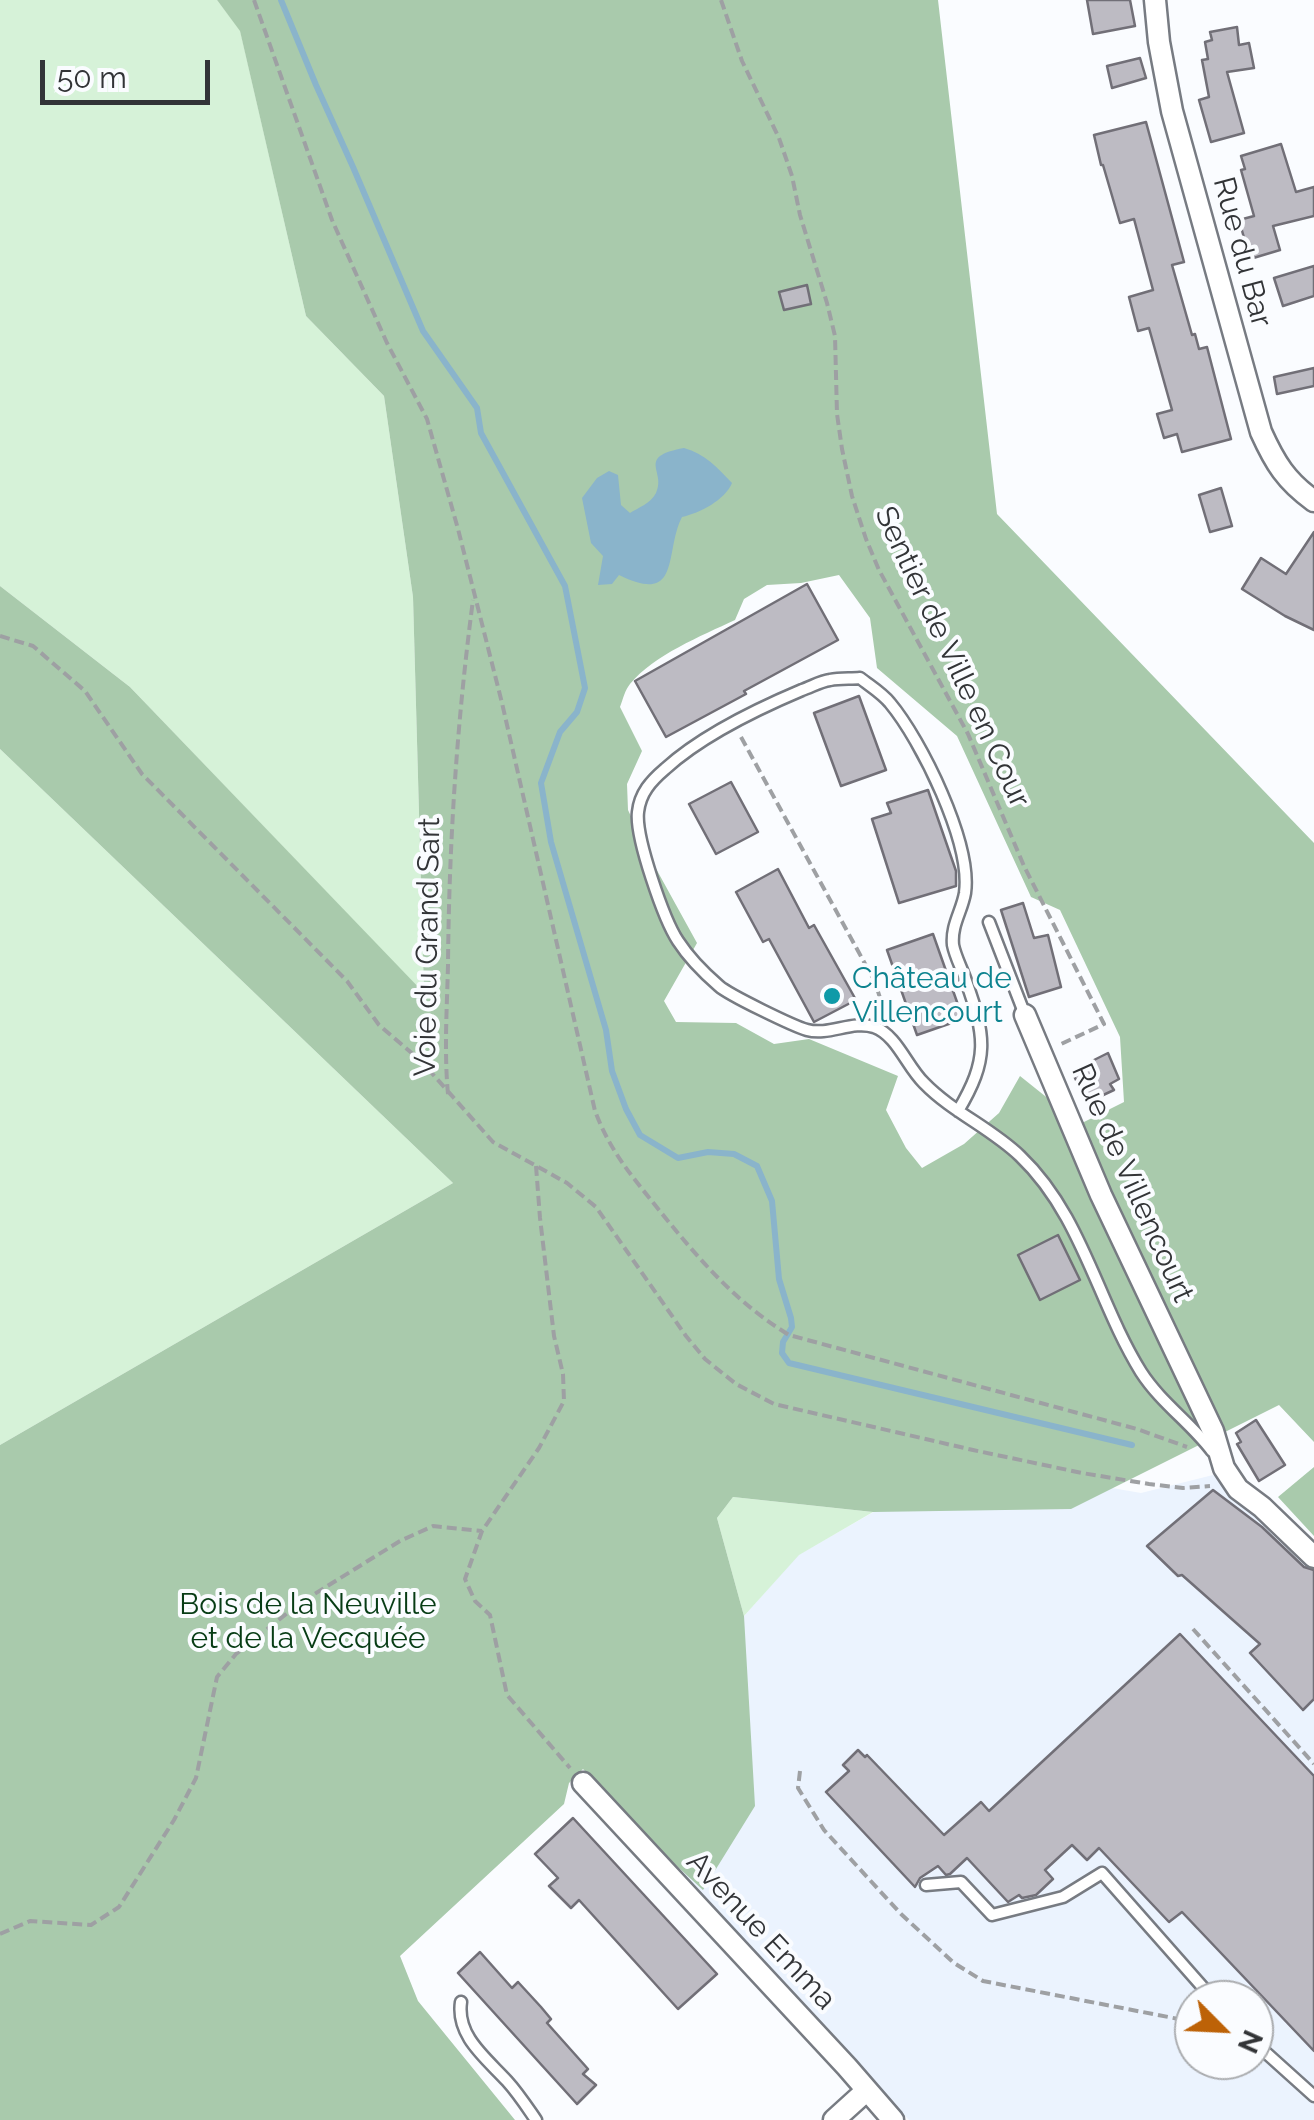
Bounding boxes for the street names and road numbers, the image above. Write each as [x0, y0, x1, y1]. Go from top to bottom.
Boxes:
street label: Rue du Bar [1205, 173, 1279, 331]
street label: Sentier de Ville en Cour [866, 501, 1038, 813]
street label: Voie du Grand Sart [408, 817, 448, 1077]
street label: Rue de Villencourt [1063, 1058, 1201, 1308]
street label: Avenue Emma [679, 1845, 843, 2017]

